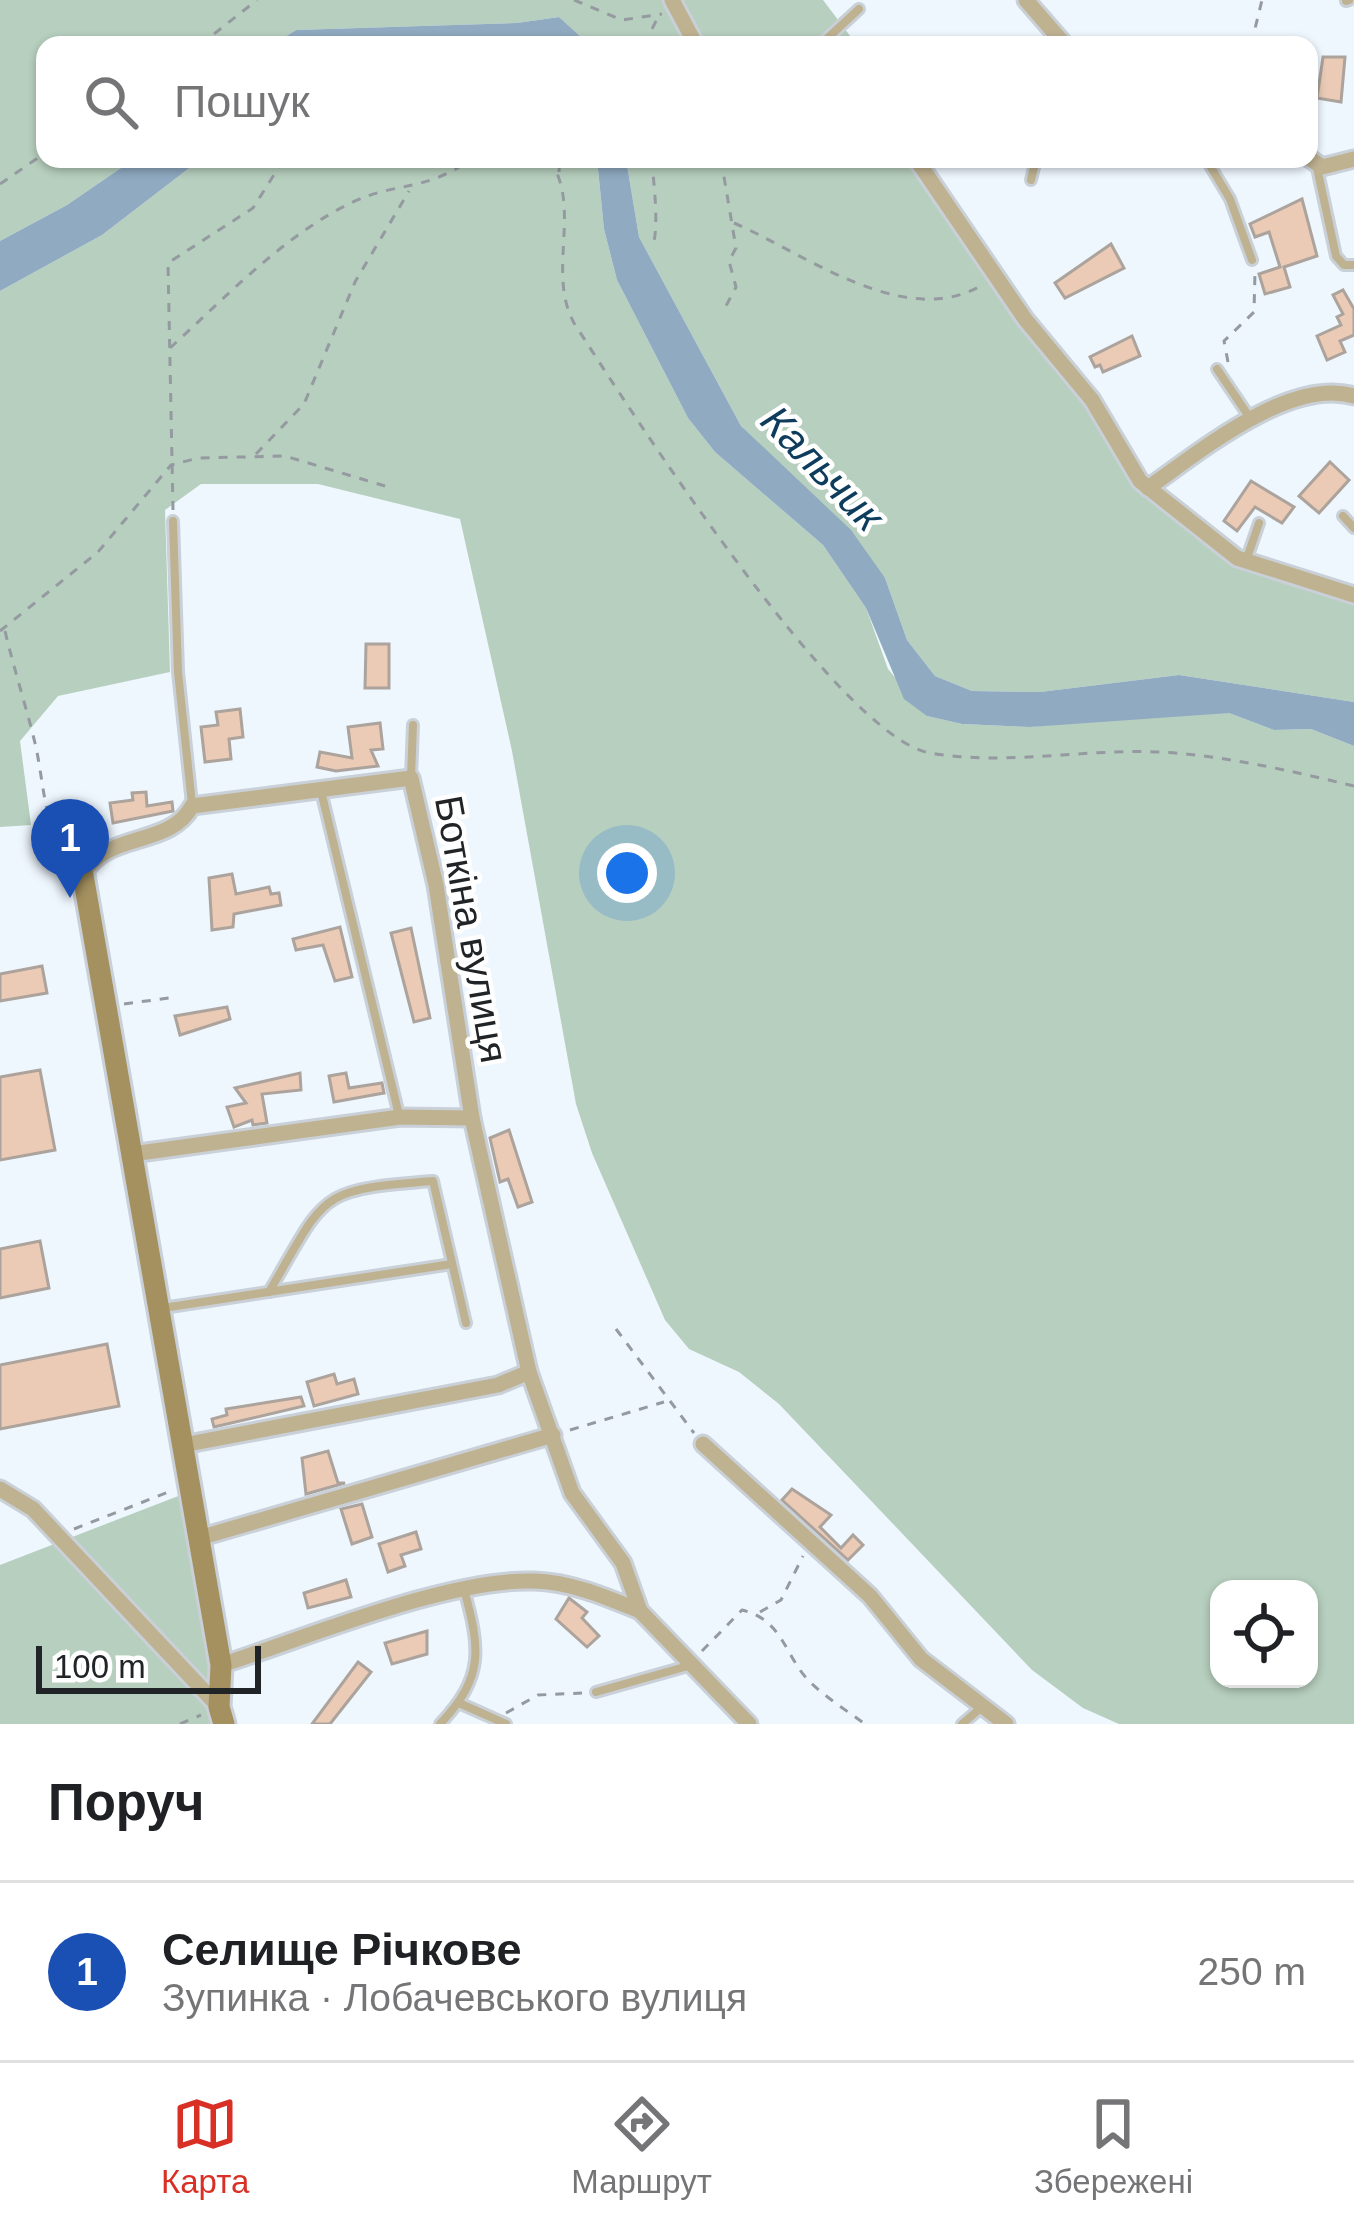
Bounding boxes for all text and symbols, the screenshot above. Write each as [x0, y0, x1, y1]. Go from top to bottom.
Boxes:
search box [36, 36, 1318, 168]
icon: search [78, 69, 144, 135]
text: Пошук [174, 76, 310, 127]
water label: Кальчик [752, 396, 895, 542]
street label: Боткіна вулиця [427, 792, 516, 1066]
pin: 1 [31, 799, 109, 898]
your location [597, 843, 657, 903]
map controls [1210, 1580, 1318, 1688]
button: locate [1210, 1580, 1318, 1688]
scale bar [36, 1640, 261, 1693]
text: 100 m [54, 1648, 146, 1685]
text: Поруч [48, 1774, 204, 1831]
text: Селище Річкове [162, 1924, 521, 1975]
text: 1 [76, 1950, 98, 1993]
text: 250 m [1198, 1950, 1306, 1993]
text: Зупинка · Лобачевського вулиця [162, 1976, 747, 2019]
tab: Карта [161, 2091, 249, 2201]
tab: Маршрут [571, 2091, 712, 2201]
tab: Збережені [1034, 2091, 1193, 2201]

